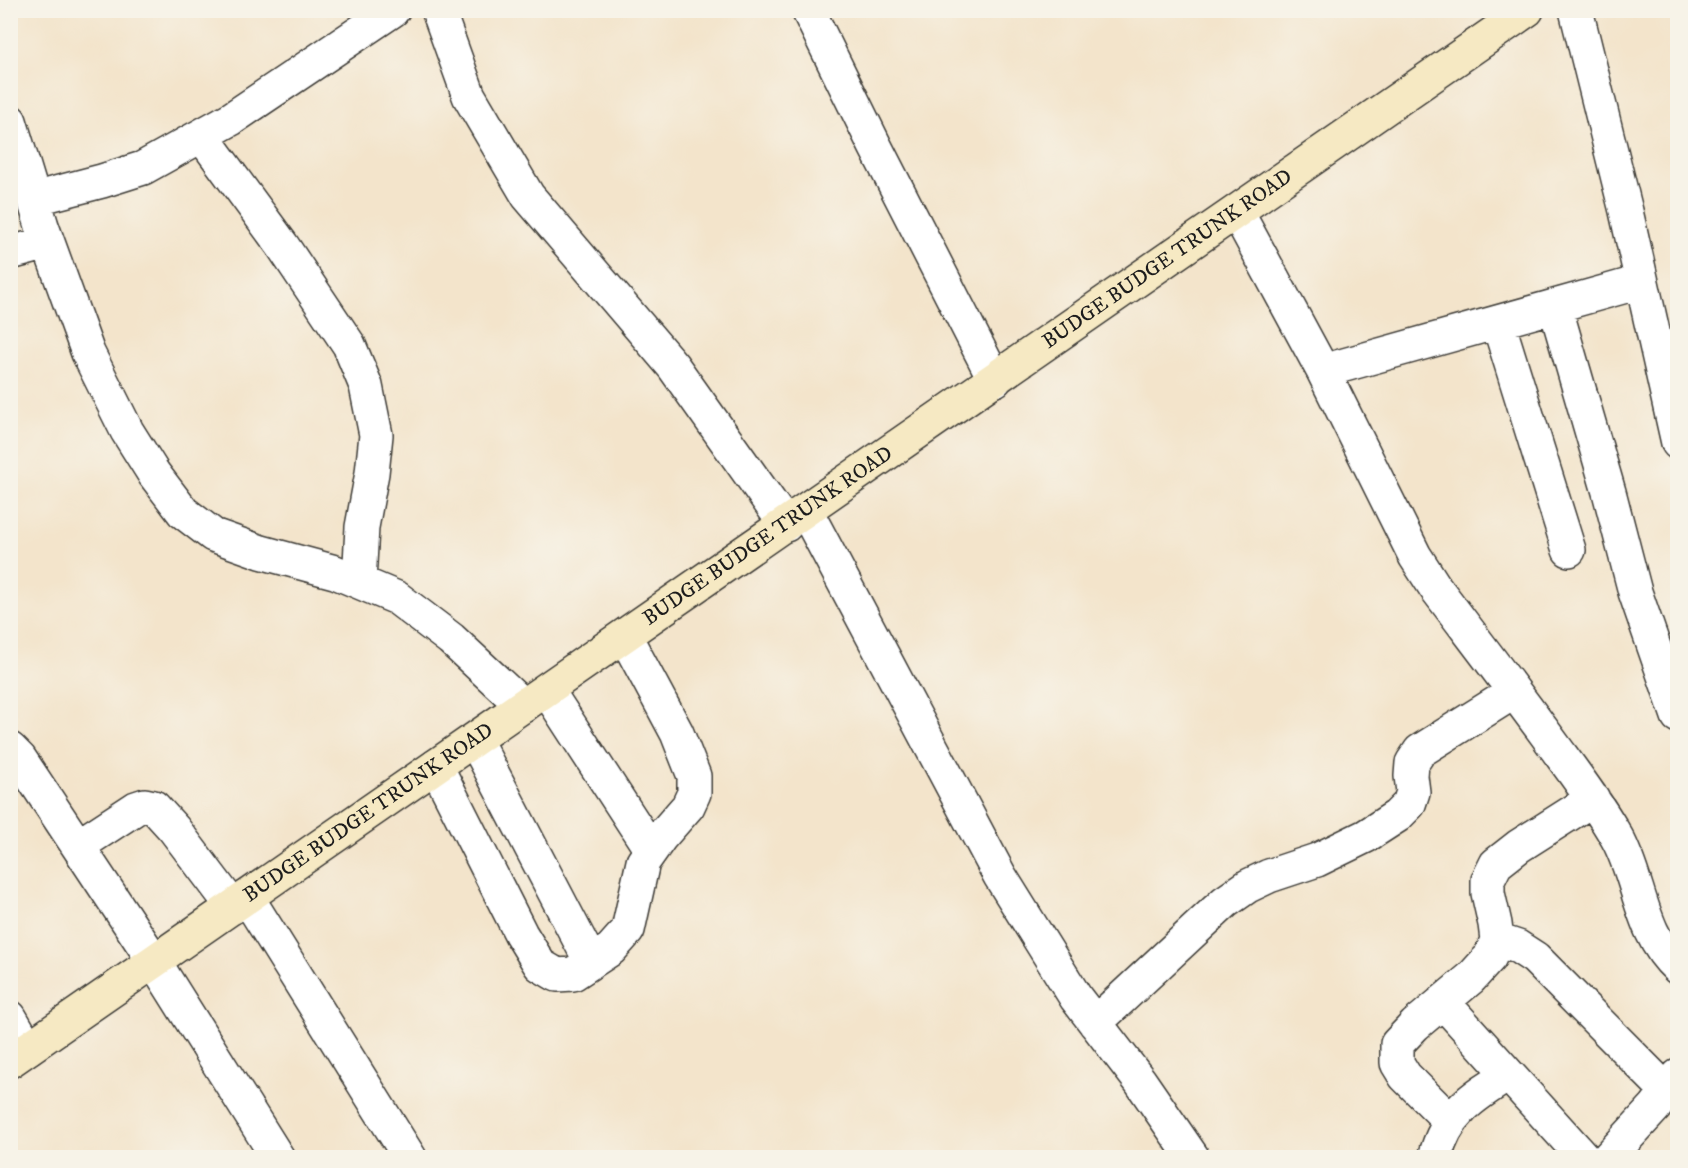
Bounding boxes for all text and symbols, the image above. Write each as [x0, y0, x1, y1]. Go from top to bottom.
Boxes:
street label: BUDGE BUDGE TRUNK ROAD [1037, 164, 1297, 355]
street label: BUDGE BUDGE TRUNK ROAD [638, 440, 898, 632]
street label: BUDGE BUDGE TRUNK ROAD [238, 717, 498, 908]

